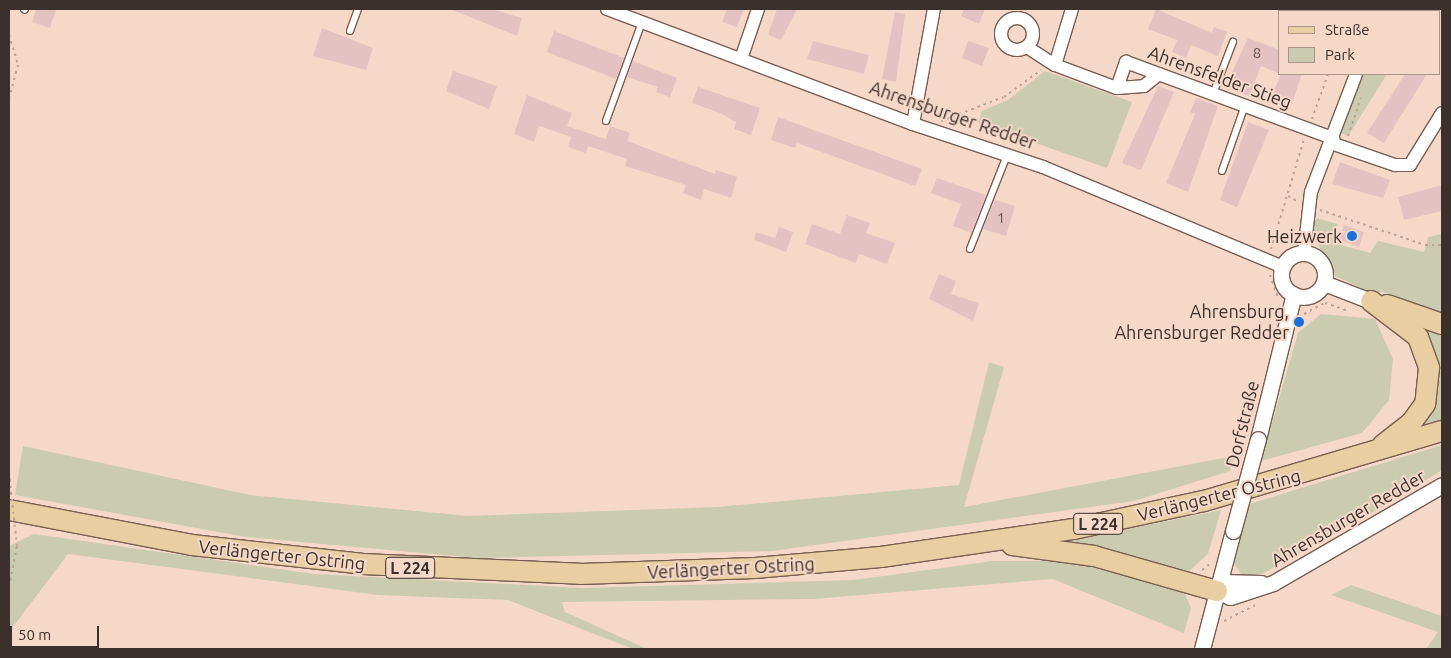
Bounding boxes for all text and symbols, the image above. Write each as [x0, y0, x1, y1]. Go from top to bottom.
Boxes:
legend [1278, 10, 1441, 75]
text: Straße [1325, 21, 1369, 38]
street label: Ahrensfelder Stieg [1145, 41, 1295, 113]
house number: 8 [1253, 44, 1261, 62]
text: Park [1325, 46, 1355, 63]
street label: Ahrensburger Redder [867, 76, 1039, 154]
house number: 1 [997, 209, 1005, 227]
place label: Heizwerk [1267, 225, 1342, 247]
marker: Heizwerk [1346, 230, 1358, 242]
place label: Ahrensburg, Ahrensburger Redder [1114, 301, 1289, 344]
marker: Ahrensburg, Ahrensburger Redder [1293, 316, 1305, 328]
street label: Dorfstraße [1221, 378, 1263, 470]
street label: Verlängerter Ostring [1135, 464, 1303, 526]
street label: Ahrensburger Redder [1267, 465, 1429, 571]
road number: L 224 [1073, 510, 1123, 538]
street label: Verlängerter Ostring [198, 536, 366, 574]
street label: Verlängerter Ostring [647, 553, 815, 583]
road number: L 224 [385, 554, 435, 582]
scale bar [12, 616, 101, 648]
text: 50 m [18, 626, 51, 643]

